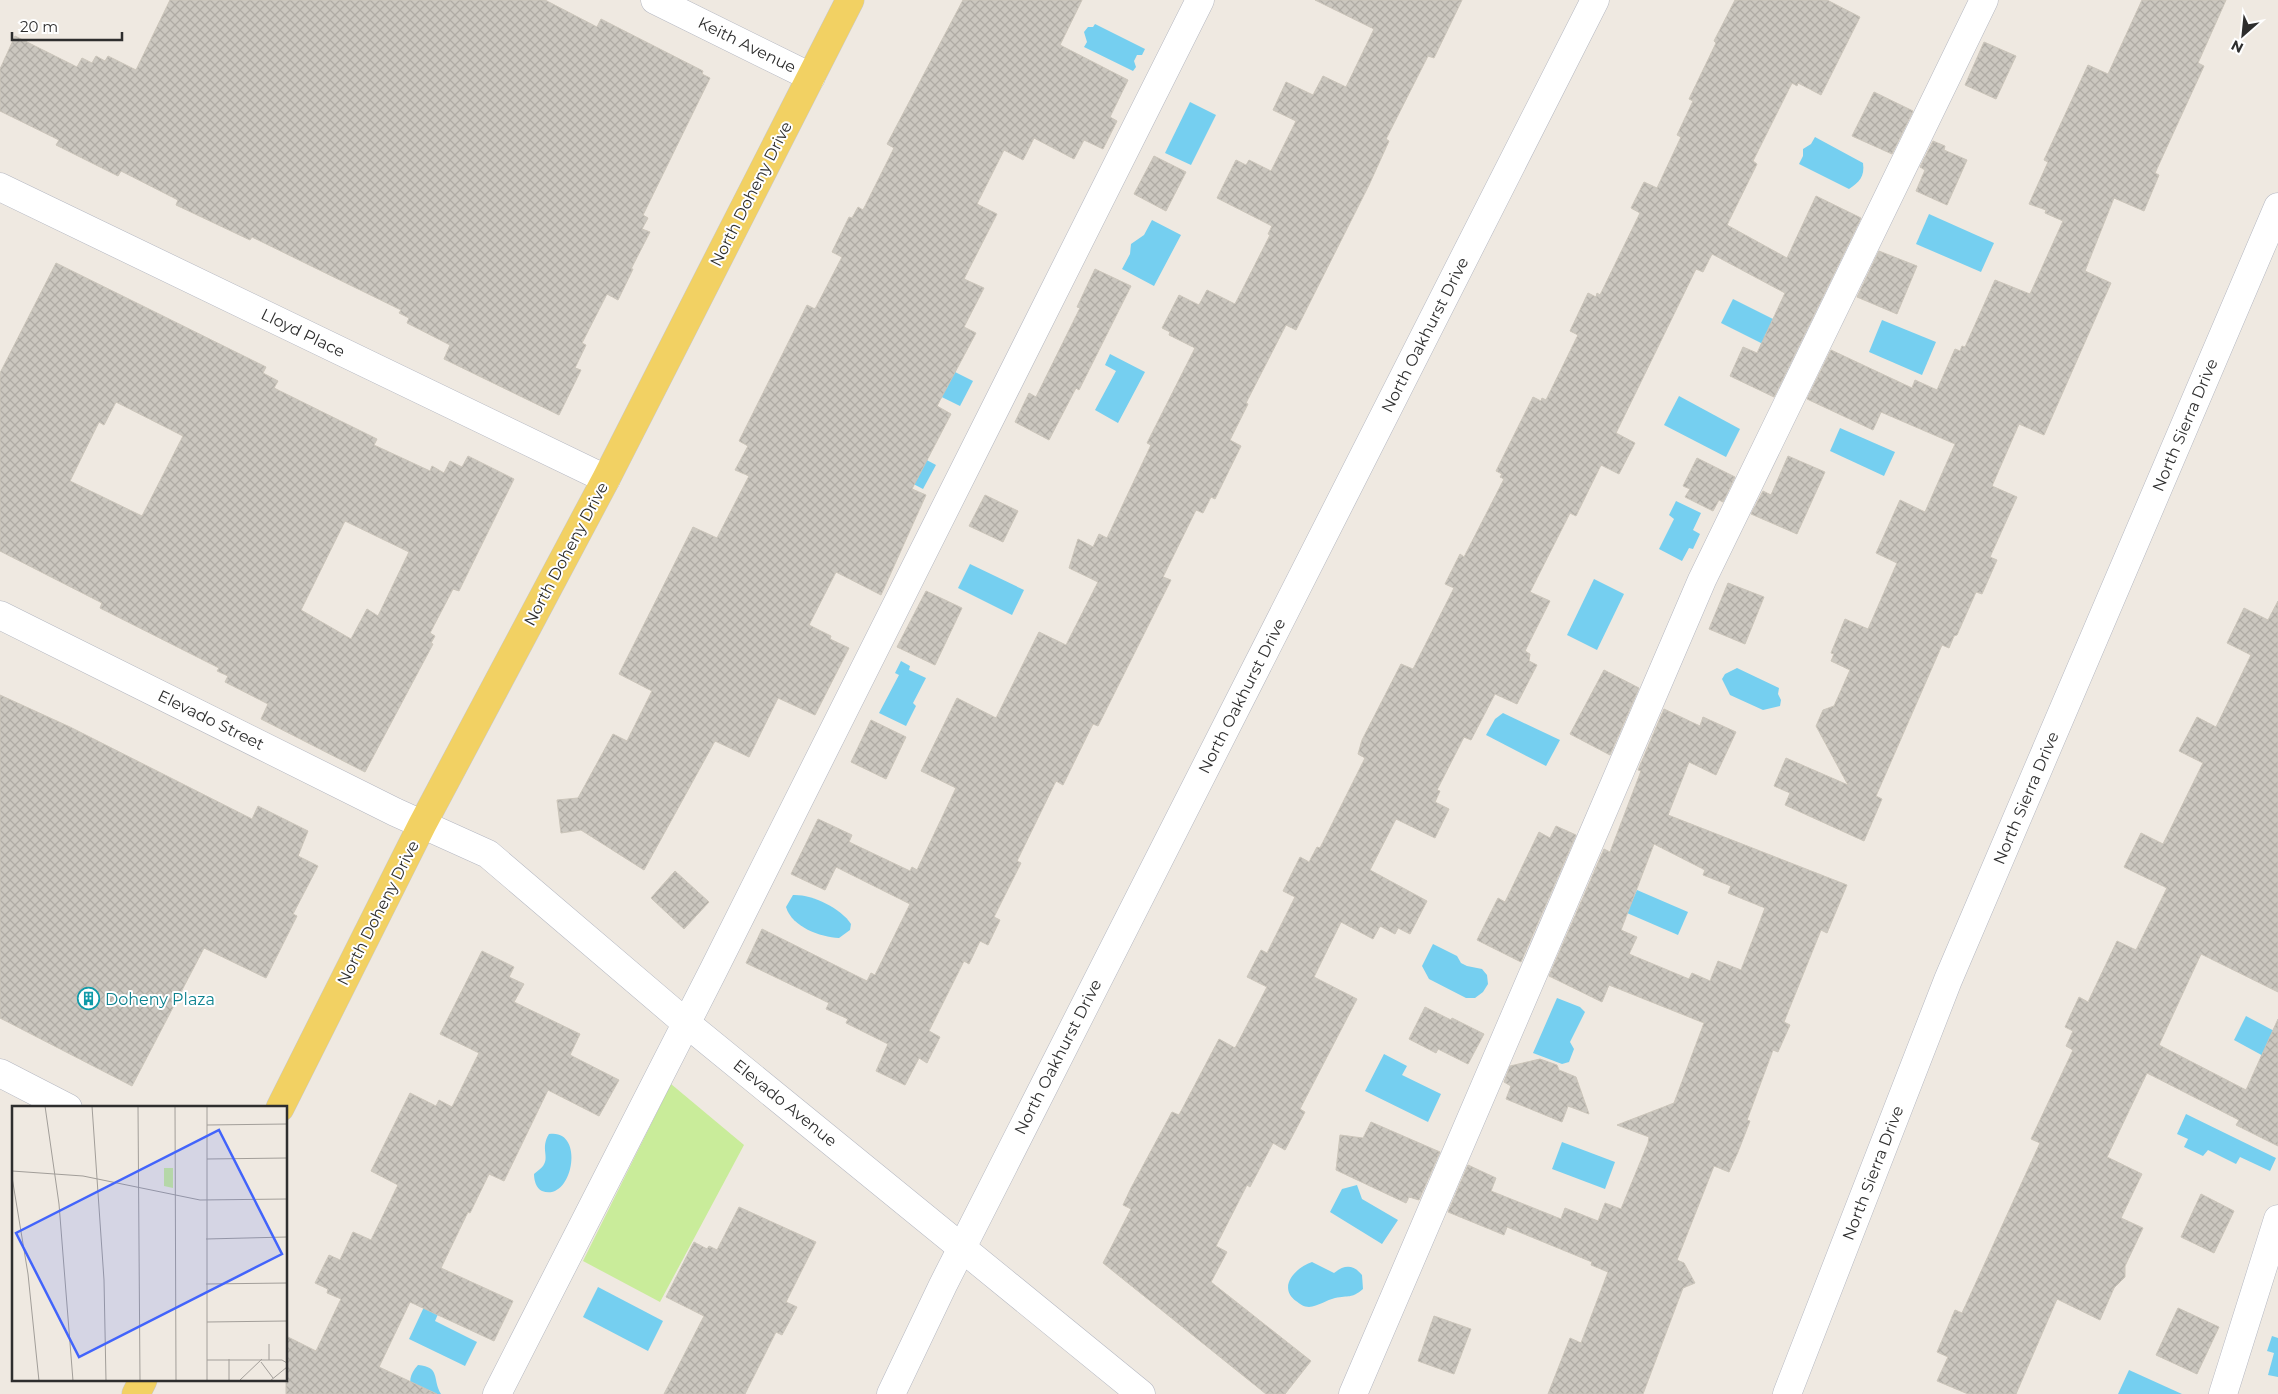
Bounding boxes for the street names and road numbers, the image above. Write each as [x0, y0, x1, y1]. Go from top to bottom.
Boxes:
street label: Keith Avenue [695, 13, 799, 77]
street label: North Doheny Drive [706, 118, 796, 270]
street label: North Oakhurst Drive [1377, 254, 1473, 416]
street label: Lloyd Place [258, 305, 348, 361]
street label: North Sierra Drive [2148, 356, 2222, 494]
street label: North Doheny Drive [520, 479, 612, 629]
street label: North Oakhurst Drive [1194, 615, 1290, 777]
street label: Elevado Street [155, 686, 268, 754]
street label: North Sierra Drive [1989, 729, 2063, 867]
street label: North Doheny Drive [333, 837, 423, 989]
street label: North Oakhurst Drive [1010, 976, 1106, 1138]
street label: Elevado Avenue [729, 1055, 841, 1151]
street label: North Sierra Drive [1839, 1103, 1907, 1243]

